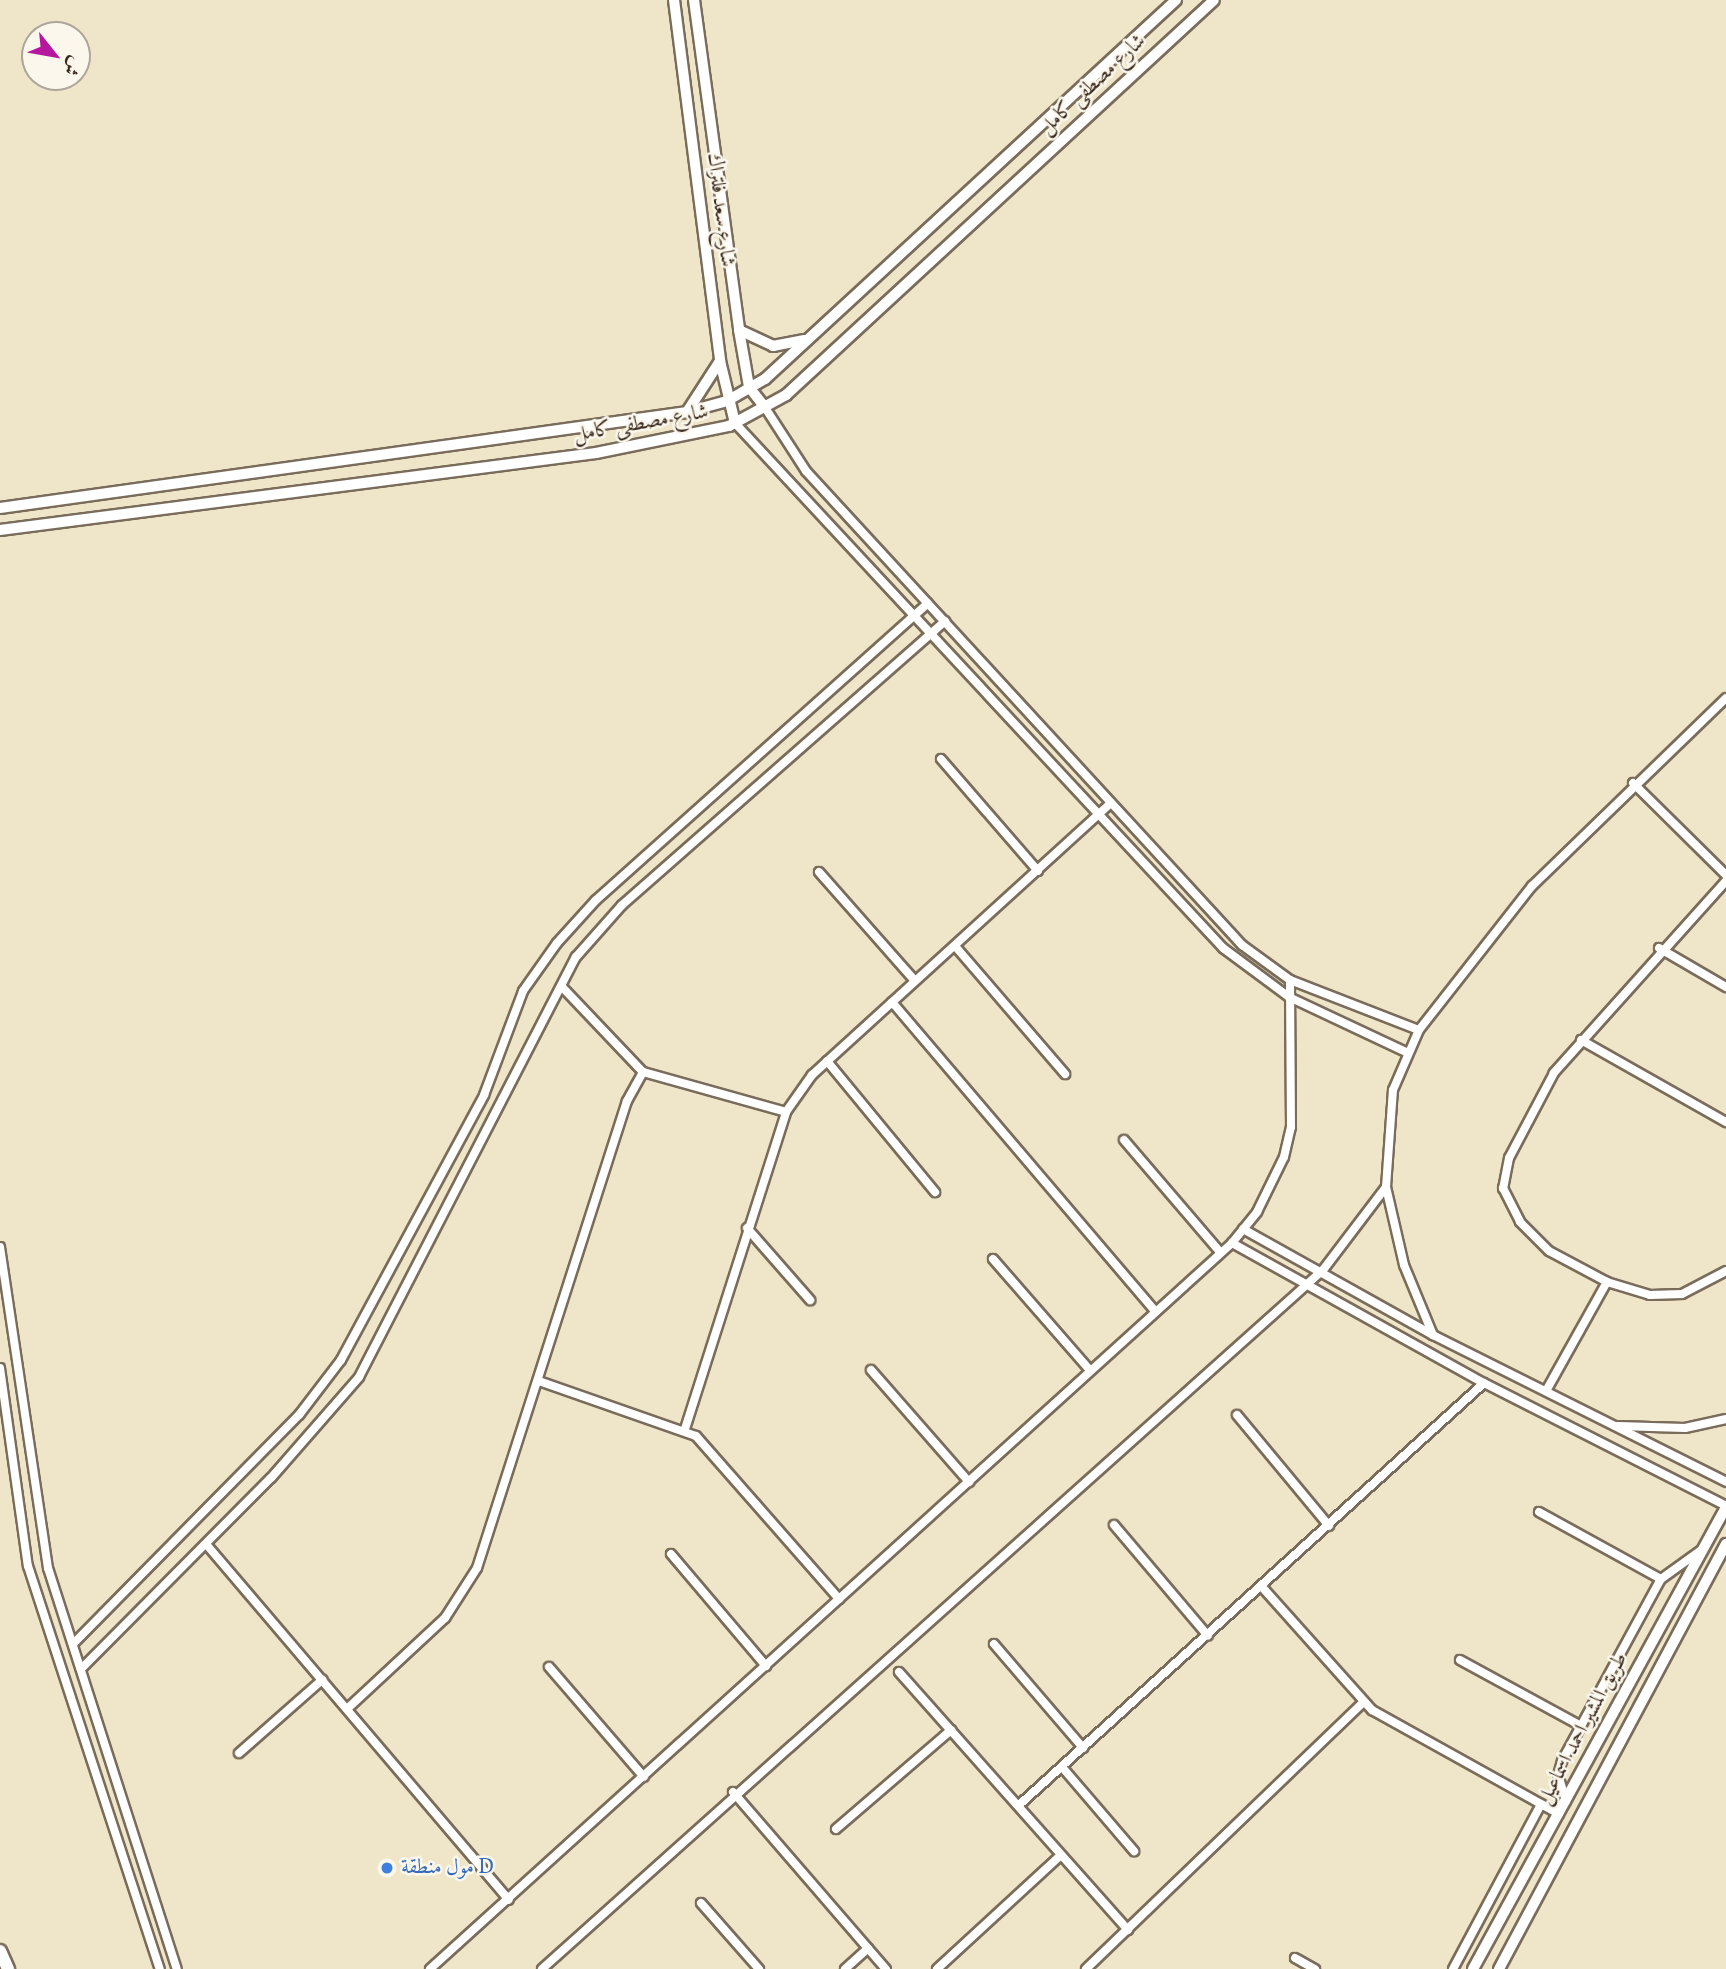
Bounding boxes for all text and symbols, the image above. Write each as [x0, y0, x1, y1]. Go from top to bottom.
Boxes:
north arrow [21, 21, 91, 91]
street label: شارع مصطفى كامل [1034, 29, 1152, 141]
text: ش [56, 51, 88, 81]
street label: شارع سعد فلتراك [701, 152, 739, 268]
street label: شارع مصطفى كامل [572, 400, 710, 448]
street label: طريق المشير احمد اسماعيل [1532, 1648, 1634, 1810]
place label: مول منطقة D [401, 1855, 494, 1881]
marker: مول منطقة D [379, 1860, 395, 1876]

